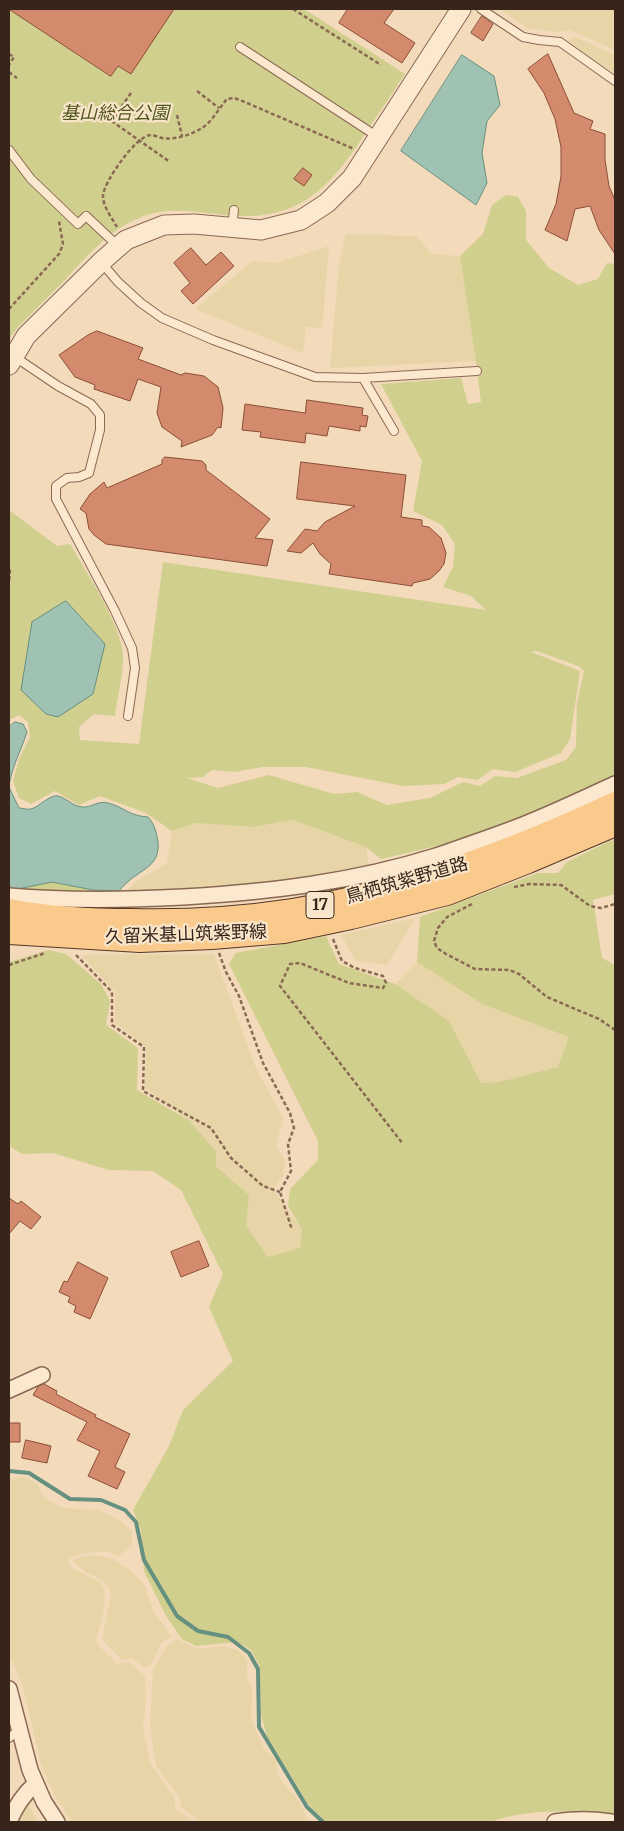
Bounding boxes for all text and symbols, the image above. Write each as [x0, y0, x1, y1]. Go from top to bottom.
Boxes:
park label: 基山総合公園 [61, 103, 169, 125]
street label: 鳥栖筑紫野道路 [343, 853, 471, 909]
road number: 17 [306, 892, 334, 918]
street label: 久留米基山筑紫野線 [105, 921, 267, 949]

